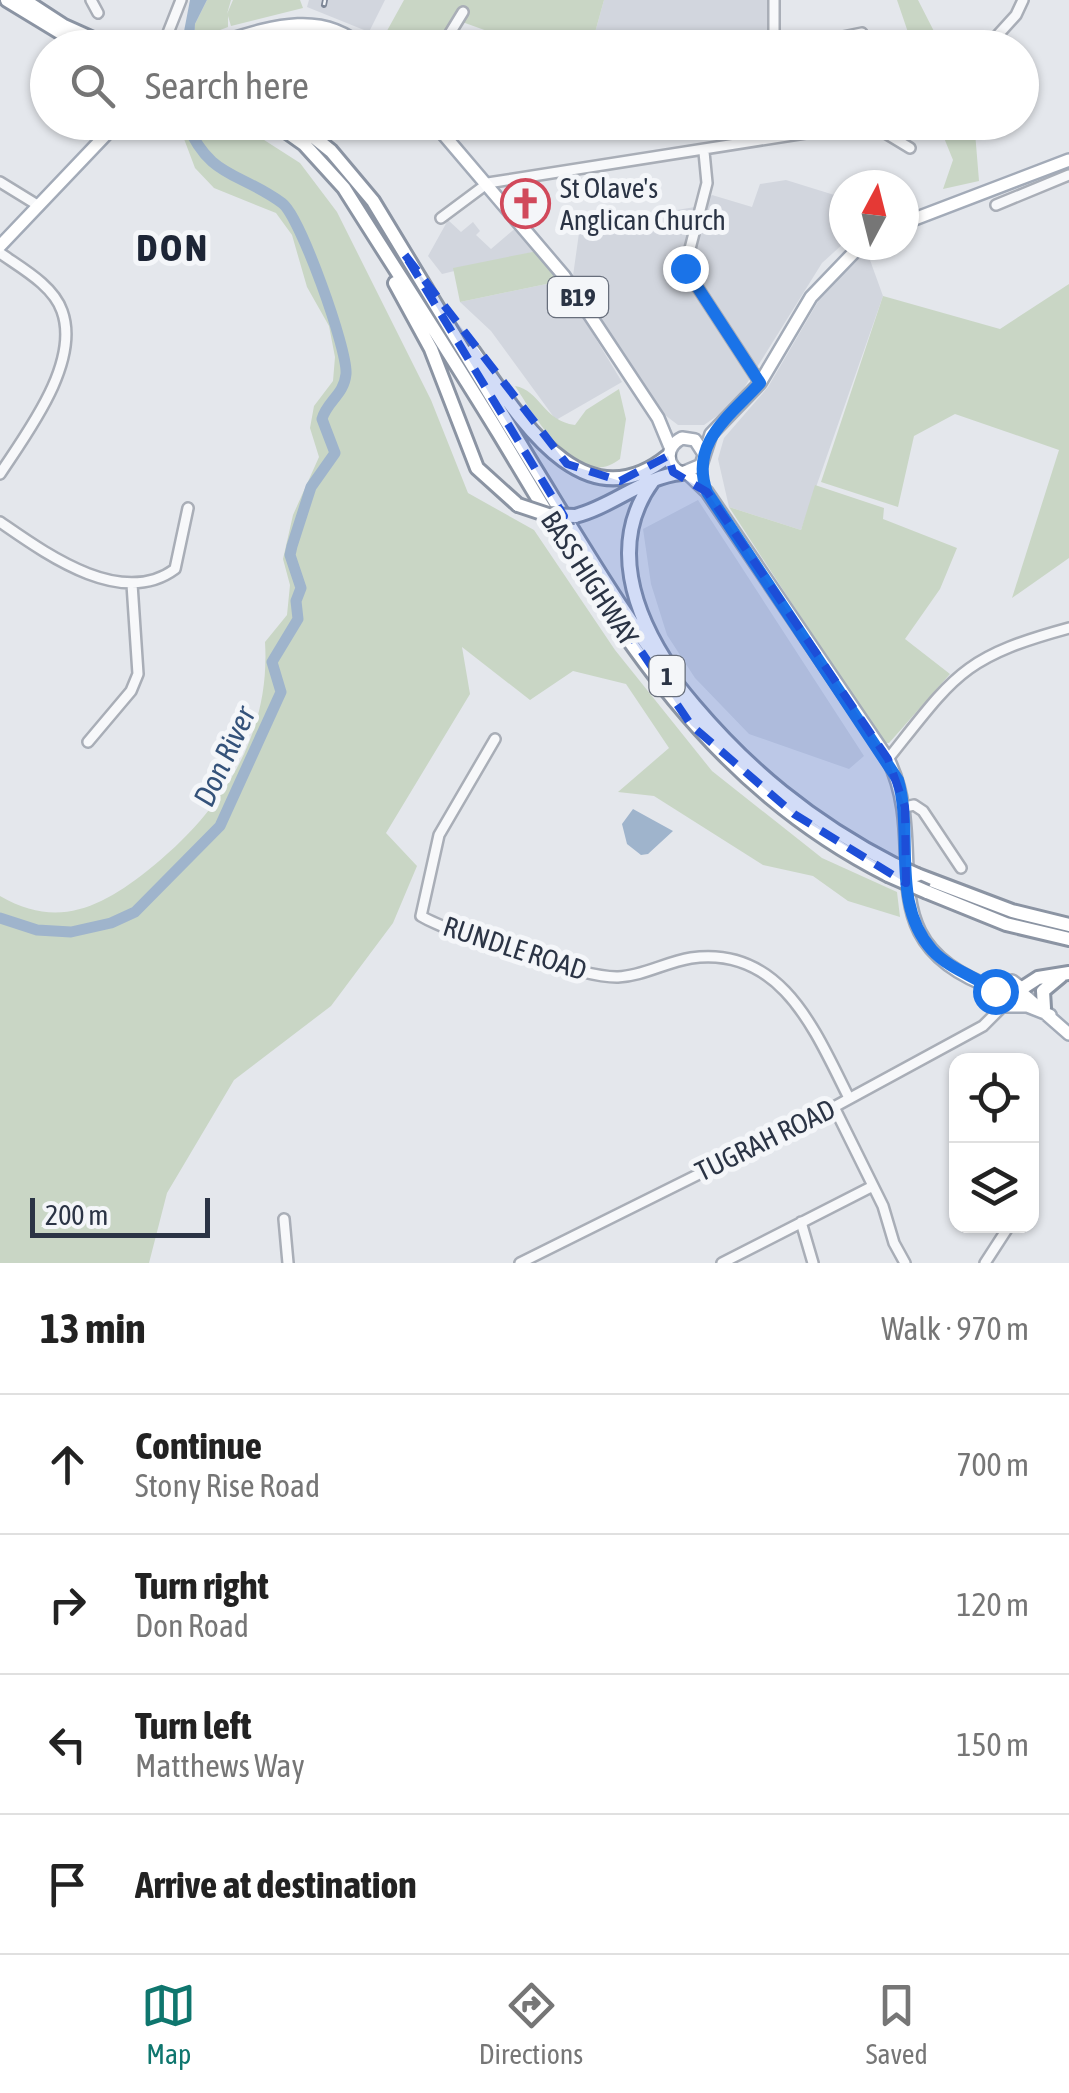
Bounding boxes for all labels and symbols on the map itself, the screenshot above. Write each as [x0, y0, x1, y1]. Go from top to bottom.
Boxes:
north arrow [829, 170, 919, 260]
place label: St Olave's Anglican Church [560, 172, 726, 236]
church icon: St Olave's Anglican Church [499, 178, 551, 230]
district label: DON [136, 226, 210, 269]
route end [663, 246, 709, 292]
road number: B19 [548, 277, 608, 317]
street label: BASS HIGHWAY [535, 505, 645, 651]
road number: 1 [650, 656, 684, 696]
water label: Don River [186, 700, 262, 811]
street label: RUNDLE ROAD [439, 910, 591, 986]
route start [973, 969, 1019, 1015]
street label: TUGRAH ROAD [690, 1093, 840, 1187]
scale bar [30, 1193, 210, 1238]

